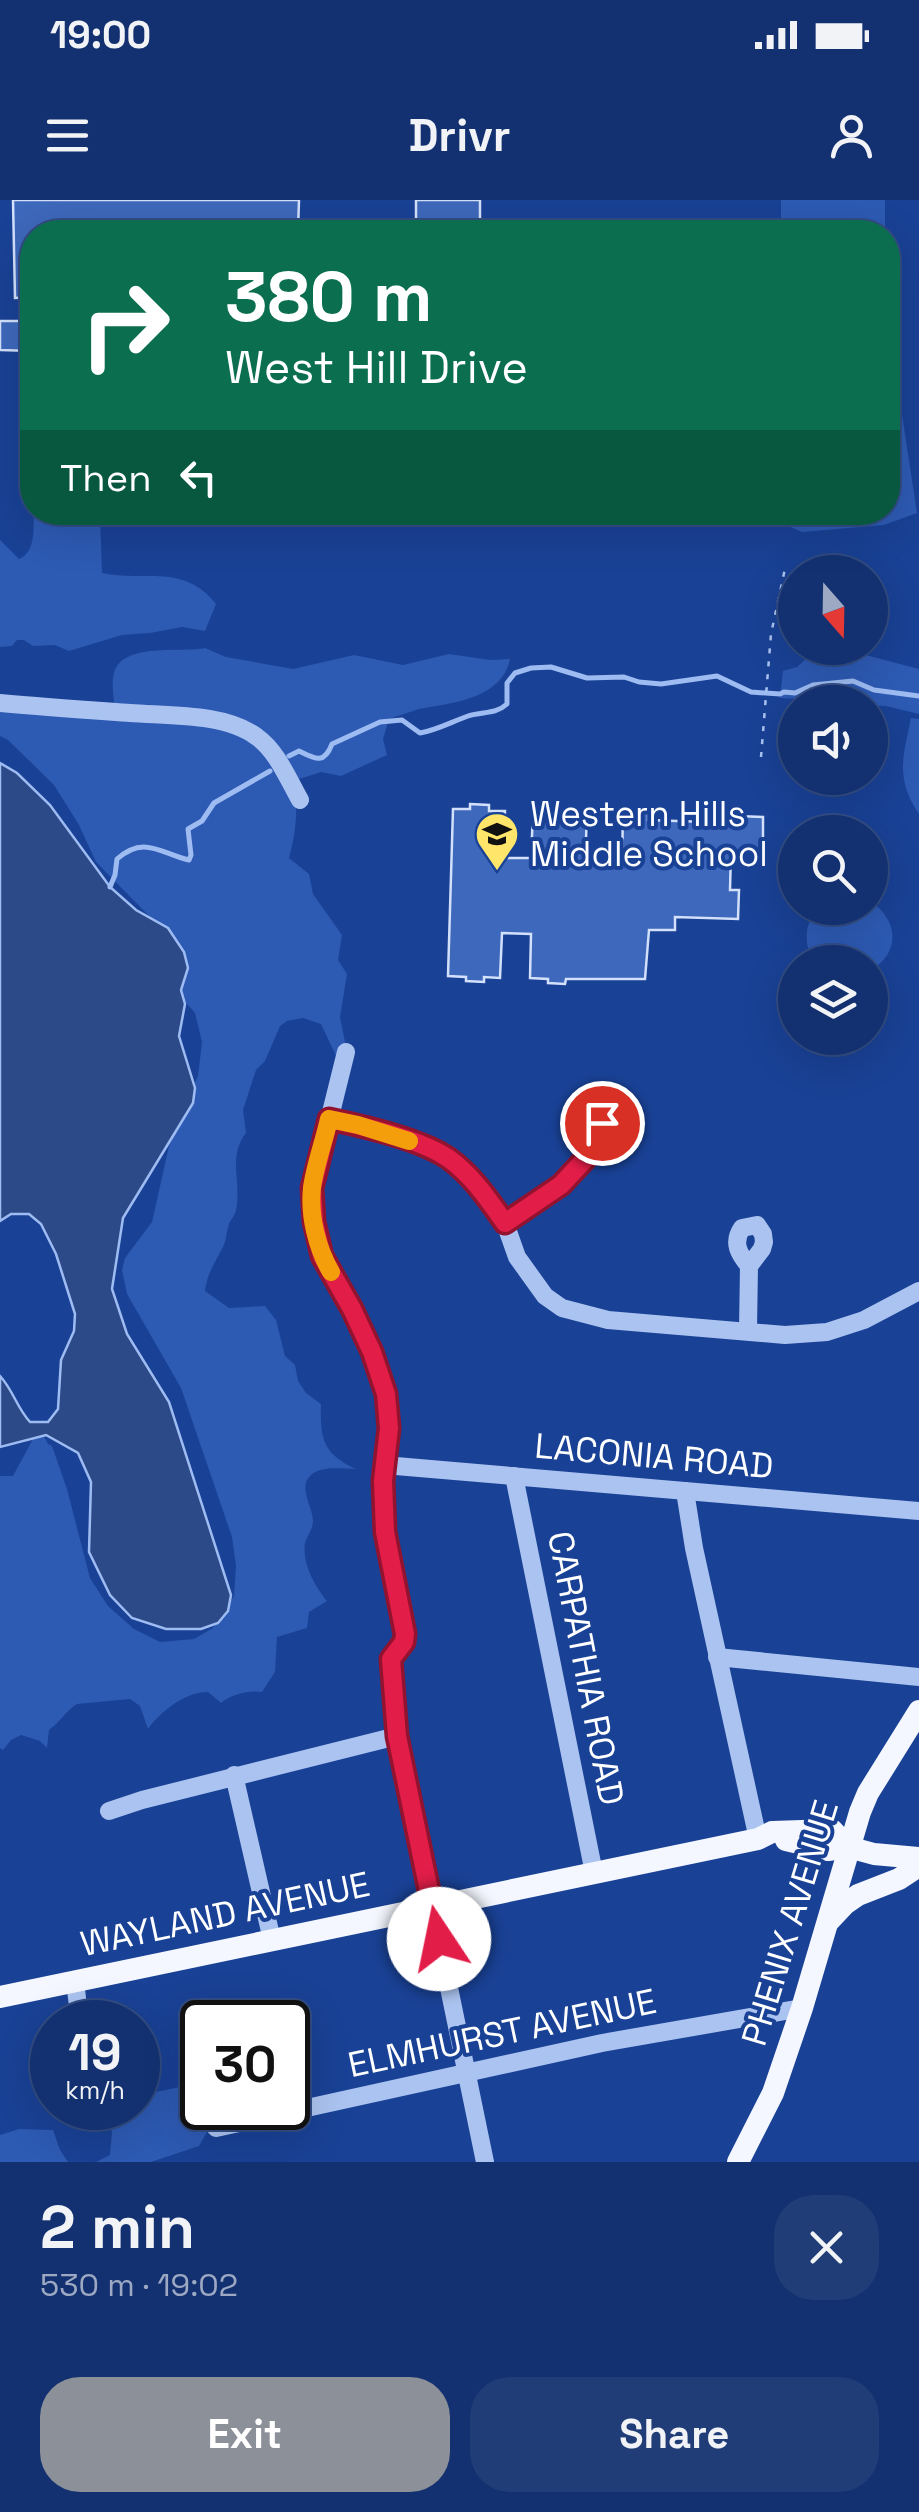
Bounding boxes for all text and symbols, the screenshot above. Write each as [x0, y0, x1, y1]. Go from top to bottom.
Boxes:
text: 19:00 [50, 11, 151, 59]
text: Drivr [408, 107, 511, 164]
icon: menu [40, 108, 95, 163]
icon: person [824, 108, 879, 163]
text: 380 m [225, 252, 432, 341]
icon: right [60, 260, 190, 390]
text: West Hill Drive [225, 339, 528, 396]
icon: left [171, 450, 226, 505]
text: Then [60, 454, 151, 502]
north arrow [778, 555, 888, 665]
map controls [778, 555, 888, 1055]
button: sound [778, 685, 888, 795]
place label: Western Hills Middle School [530, 792, 768, 876]
school or university icon: Western Hills Middle School [474, 811, 520, 872]
button: search [778, 815, 888, 925]
button: layers [778, 945, 888, 1055]
pin [560, 1081, 645, 1166]
icon: arrive [575, 1096, 630, 1151]
street label: LACONIA ROAD [533, 1424, 775, 1488]
street label: CARPATHIA ROAD [538, 1527, 634, 1809]
street label: PHENIX AVENUE [732, 1795, 848, 2051]
street label: WAYLAND AVENUE [76, 1862, 374, 1966]
position arrow [387, 1887, 491, 1991]
street label: ELMHURST AVENUE [344, 1979, 660, 2087]
speed limit sign: 30 [180, 2000, 310, 2130]
text: 19 [68, 2021, 122, 2085]
text: km/h [65, 2074, 125, 2106]
text: 2 min [40, 2189, 195, 2266]
button: close [774, 2195, 879, 2300]
text: 530 m · 19:02 [40, 2265, 238, 2305]
button: Exit [40, 2377, 450, 2492]
button: Share [470, 2377, 879, 2492]

